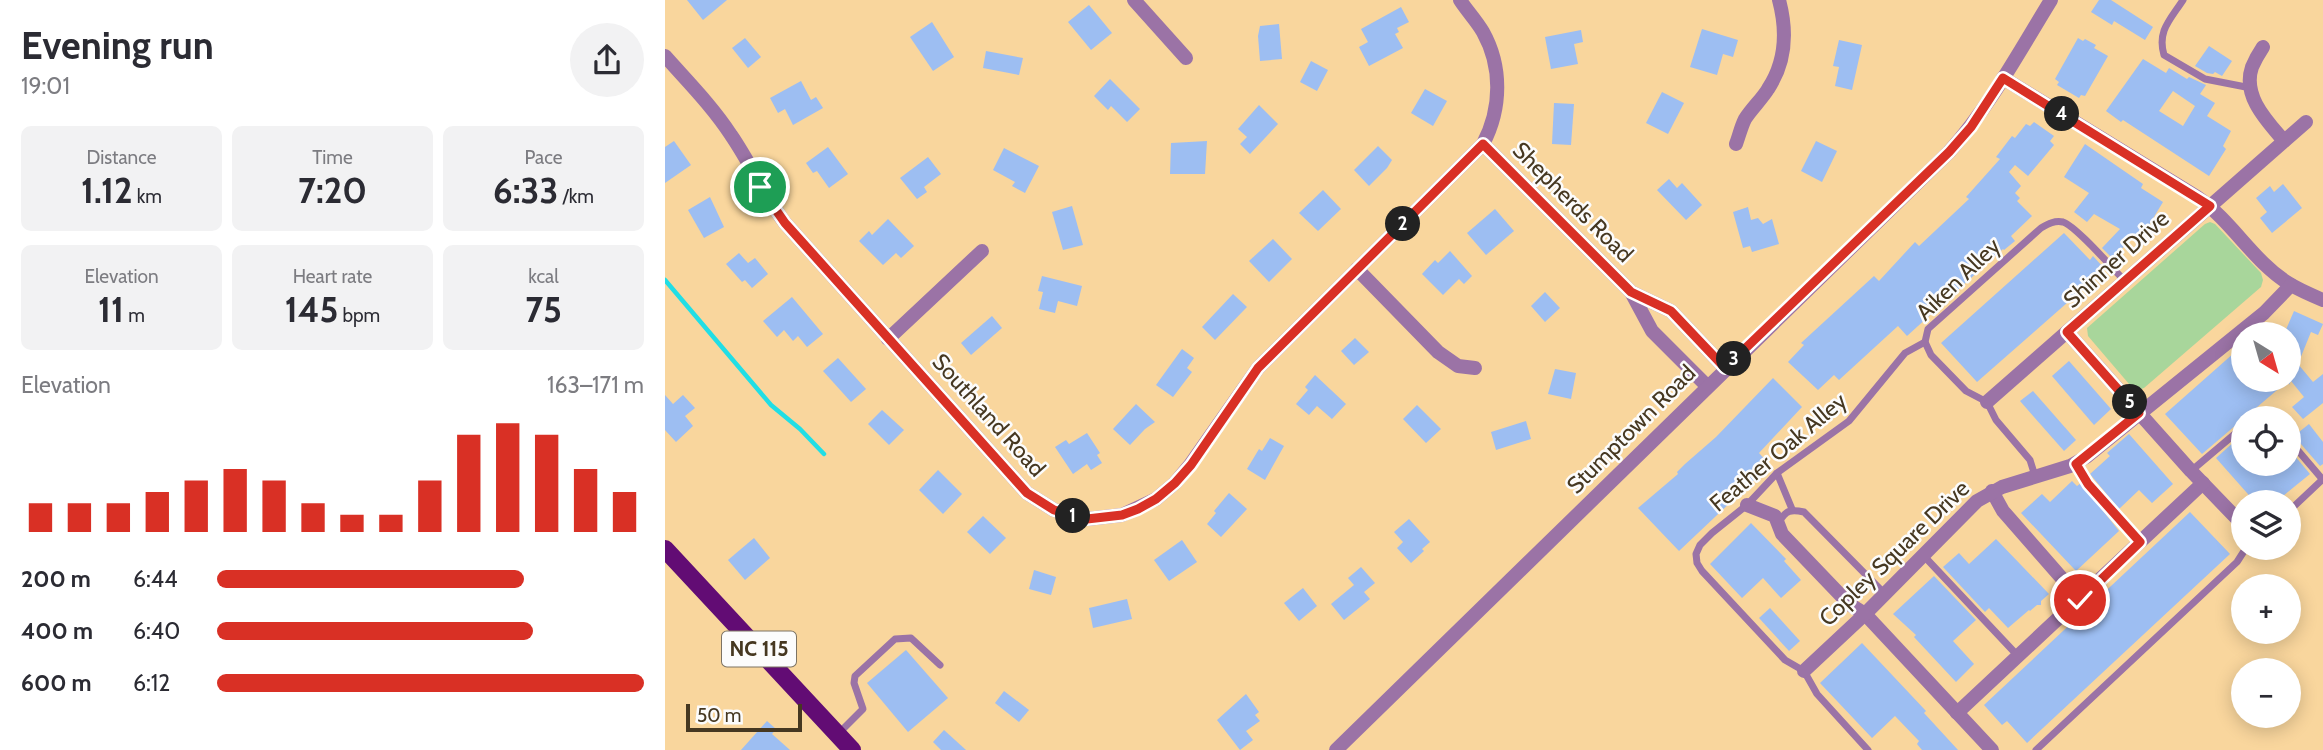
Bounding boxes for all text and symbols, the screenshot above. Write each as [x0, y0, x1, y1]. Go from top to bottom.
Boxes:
text: Evening run [21, 22, 214, 69]
button: share [570, 23, 644, 97]
text: 19:01 [21, 72, 70, 100]
pin: 4 [2045, 96, 2079, 132]
text: 4 [2056, 102, 2067, 125]
street label: Shepherds Road [1507, 136, 1639, 268]
text: Distance [87, 146, 156, 169]
text: Time [312, 146, 353, 169]
text: Pace [525, 146, 562, 169]
pin [730, 157, 790, 217]
icon: arrive [741, 168, 779, 206]
text: 1.12 [81, 169, 133, 212]
text: 7:20 [298, 169, 367, 212]
text: 6:33 [493, 169, 558, 212]
text: km [133, 185, 162, 208]
text: /km [558, 185, 594, 208]
street label: Shinner Drive [2058, 204, 2175, 314]
pin: 2 [1385, 206, 1421, 242]
text: 2 [1397, 212, 1408, 235]
street label: Aiken Alley [1910, 232, 2006, 326]
text: Elevation [84, 265, 159, 288]
text: Heart rate [293, 265, 372, 288]
text: kcal [528, 265, 559, 288]
text: 11 [98, 288, 124, 331]
text: 145 [285, 288, 338, 331]
text: 75 [525, 288, 562, 331]
text: m [124, 304, 145, 327]
text: bpm [338, 304, 380, 327]
north arrow [2231, 322, 2301, 392]
map controls [2231, 322, 2301, 728]
pin: 3 [1717, 342, 1751, 376]
text: 3 [1728, 347, 1739, 370]
street label: Southland Road [927, 348, 1051, 482]
street label: Stumptown Road [1561, 359, 1701, 499]
text: Elevation [21, 371, 111, 399]
text: 163–171 m [547, 371, 644, 399]
pin: 5 [2113, 384, 2147, 420]
street label: Feather Oak Alley [1704, 386, 1852, 517]
text: 5 [2124, 390, 2135, 413]
button: locate [2231, 406, 2301, 476]
street label: Copley Square Drive [1813, 474, 1975, 632]
button: layers [2231, 490, 2301, 560]
pin: 1 [1055, 498, 1091, 534]
text: 1 [1069, 504, 1076, 527]
text: 200 m [21, 565, 91, 593]
text: 6:44 [133, 565, 177, 593]
pin [2050, 570, 2110, 630]
button: + [2231, 574, 2301, 644]
icon: check [2061, 581, 2099, 619]
text: 400 m [21, 617, 93, 645]
text: 6:40 [133, 617, 180, 645]
road number: NC 115 [722, 632, 796, 666]
button: − [2231, 658, 2301, 728]
text: 600 m [21, 669, 92, 697]
text: 6:12 [133, 669, 170, 697]
scale bar [686, 701, 801, 733]
text: 50 m [697, 704, 741, 727]

